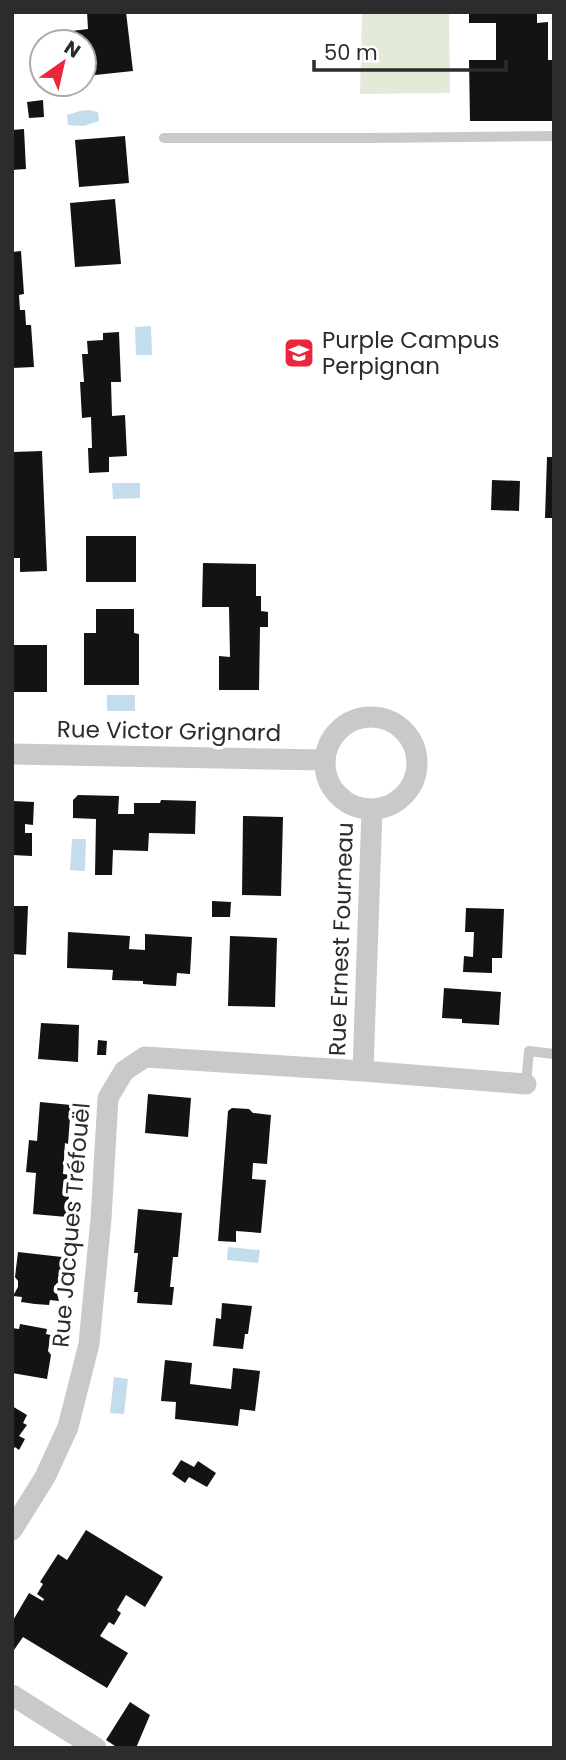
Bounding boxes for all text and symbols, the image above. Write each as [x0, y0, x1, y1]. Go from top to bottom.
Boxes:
north arrow [28, 28, 98, 98]
scale bar [314, 28, 506, 72]
text: N [59, 34, 86, 65]
text: 50 m [324, 38, 378, 67]
place label: Purple Campus Perpignan [322, 324, 500, 382]
school or university icon: Purple Campus Perpignan [282, 336, 316, 370]
street label: Rue Victor Grignard [57, 713, 281, 749]
street label: Rue Ernest Fourneau [321, 822, 361, 1056]
street label: Rue Jacques Tréfouël [44, 1101, 98, 1349]

